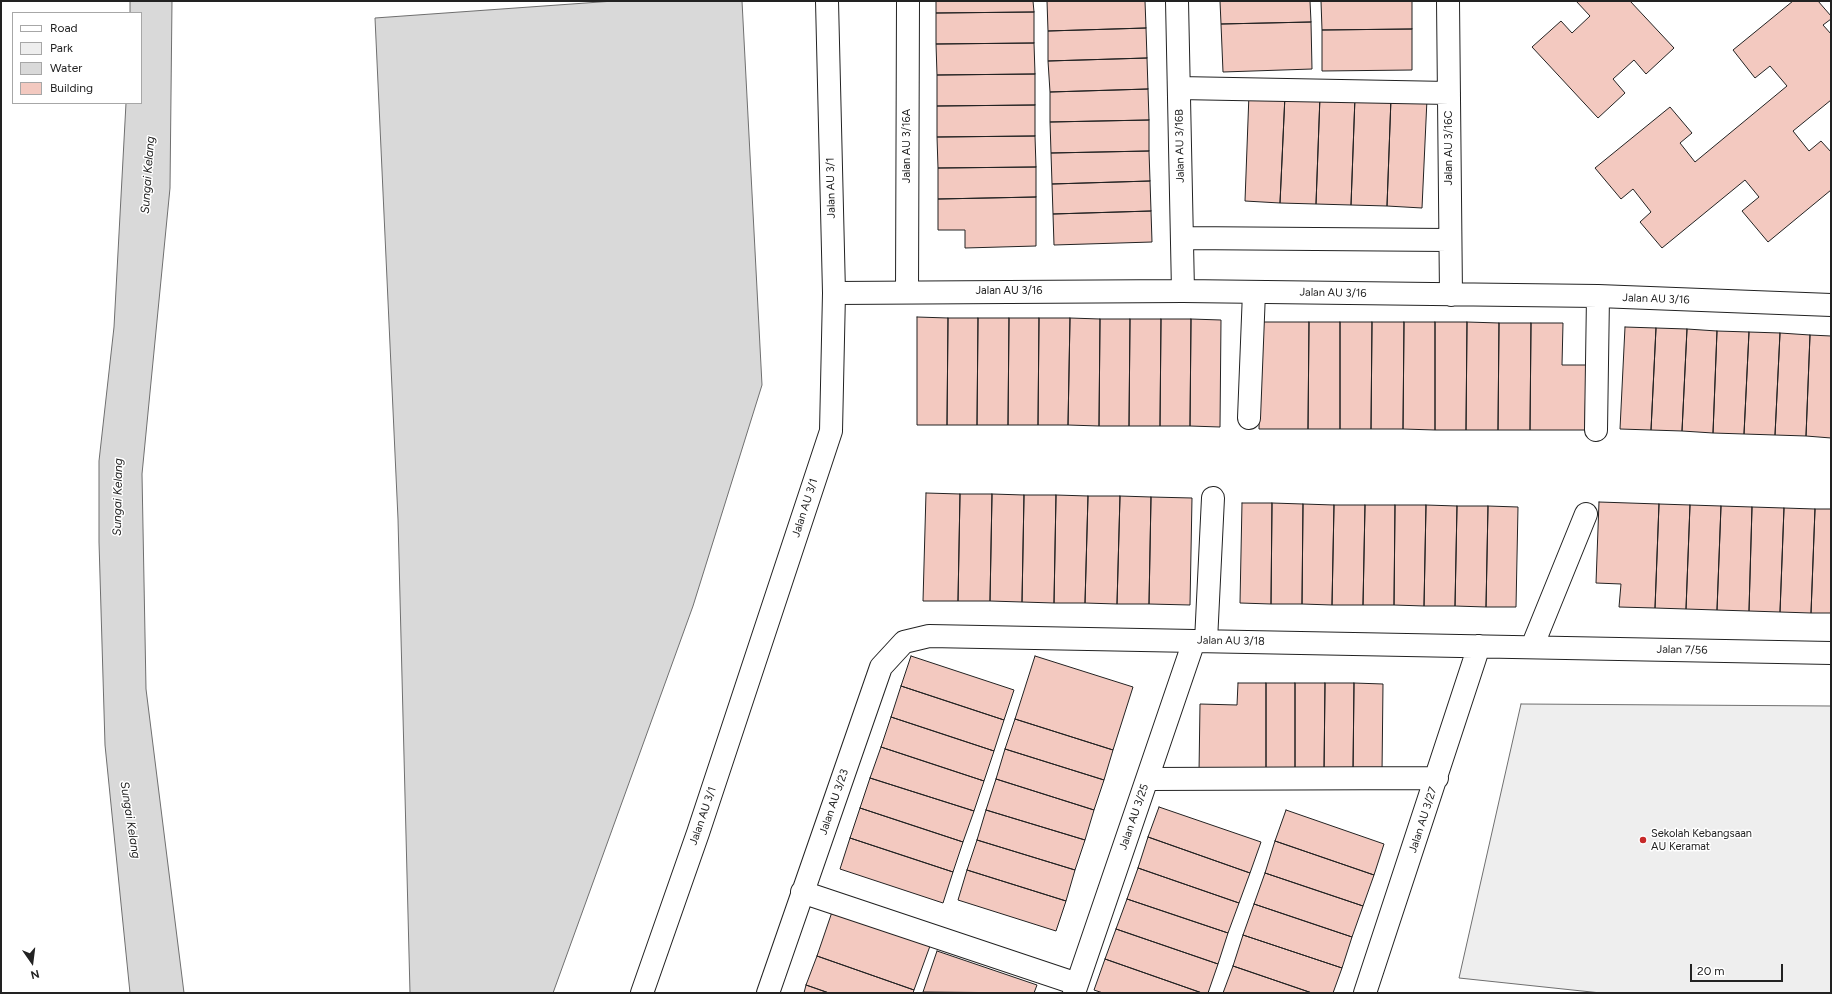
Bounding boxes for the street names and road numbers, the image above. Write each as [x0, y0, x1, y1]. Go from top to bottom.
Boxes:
street label: Jalan AU 3/16A [900, 109, 914, 183]
street label: Jalan AU 3/16B [1173, 109, 1187, 183]
street label: Jalan AU 3/16C [1442, 110, 1456, 186]
street label: Jalan AU 3/1 [824, 157, 838, 219]
street label: Jalan AU 3/16 [975, 284, 1043, 298]
street label: Jalan AU 3/16 [1299, 286, 1367, 300]
street label: Jalan AU 3/16 [1622, 291, 1690, 307]
street label: Jalan AU 3/1 [789, 477, 821, 539]
street label: Jalan AU 3/18 [1197, 634, 1265, 648]
street label: Jalan 7/56 [1656, 643, 1708, 657]
street label: Jalan AU 3/23 [817, 767, 851, 837]
street label: Jalan AU 3/25 [1117, 782, 1151, 852]
street label: Jalan AU 3/1 [687, 785, 719, 847]
street label: Jalan AU 3/27 [1406, 785, 1440, 855]

